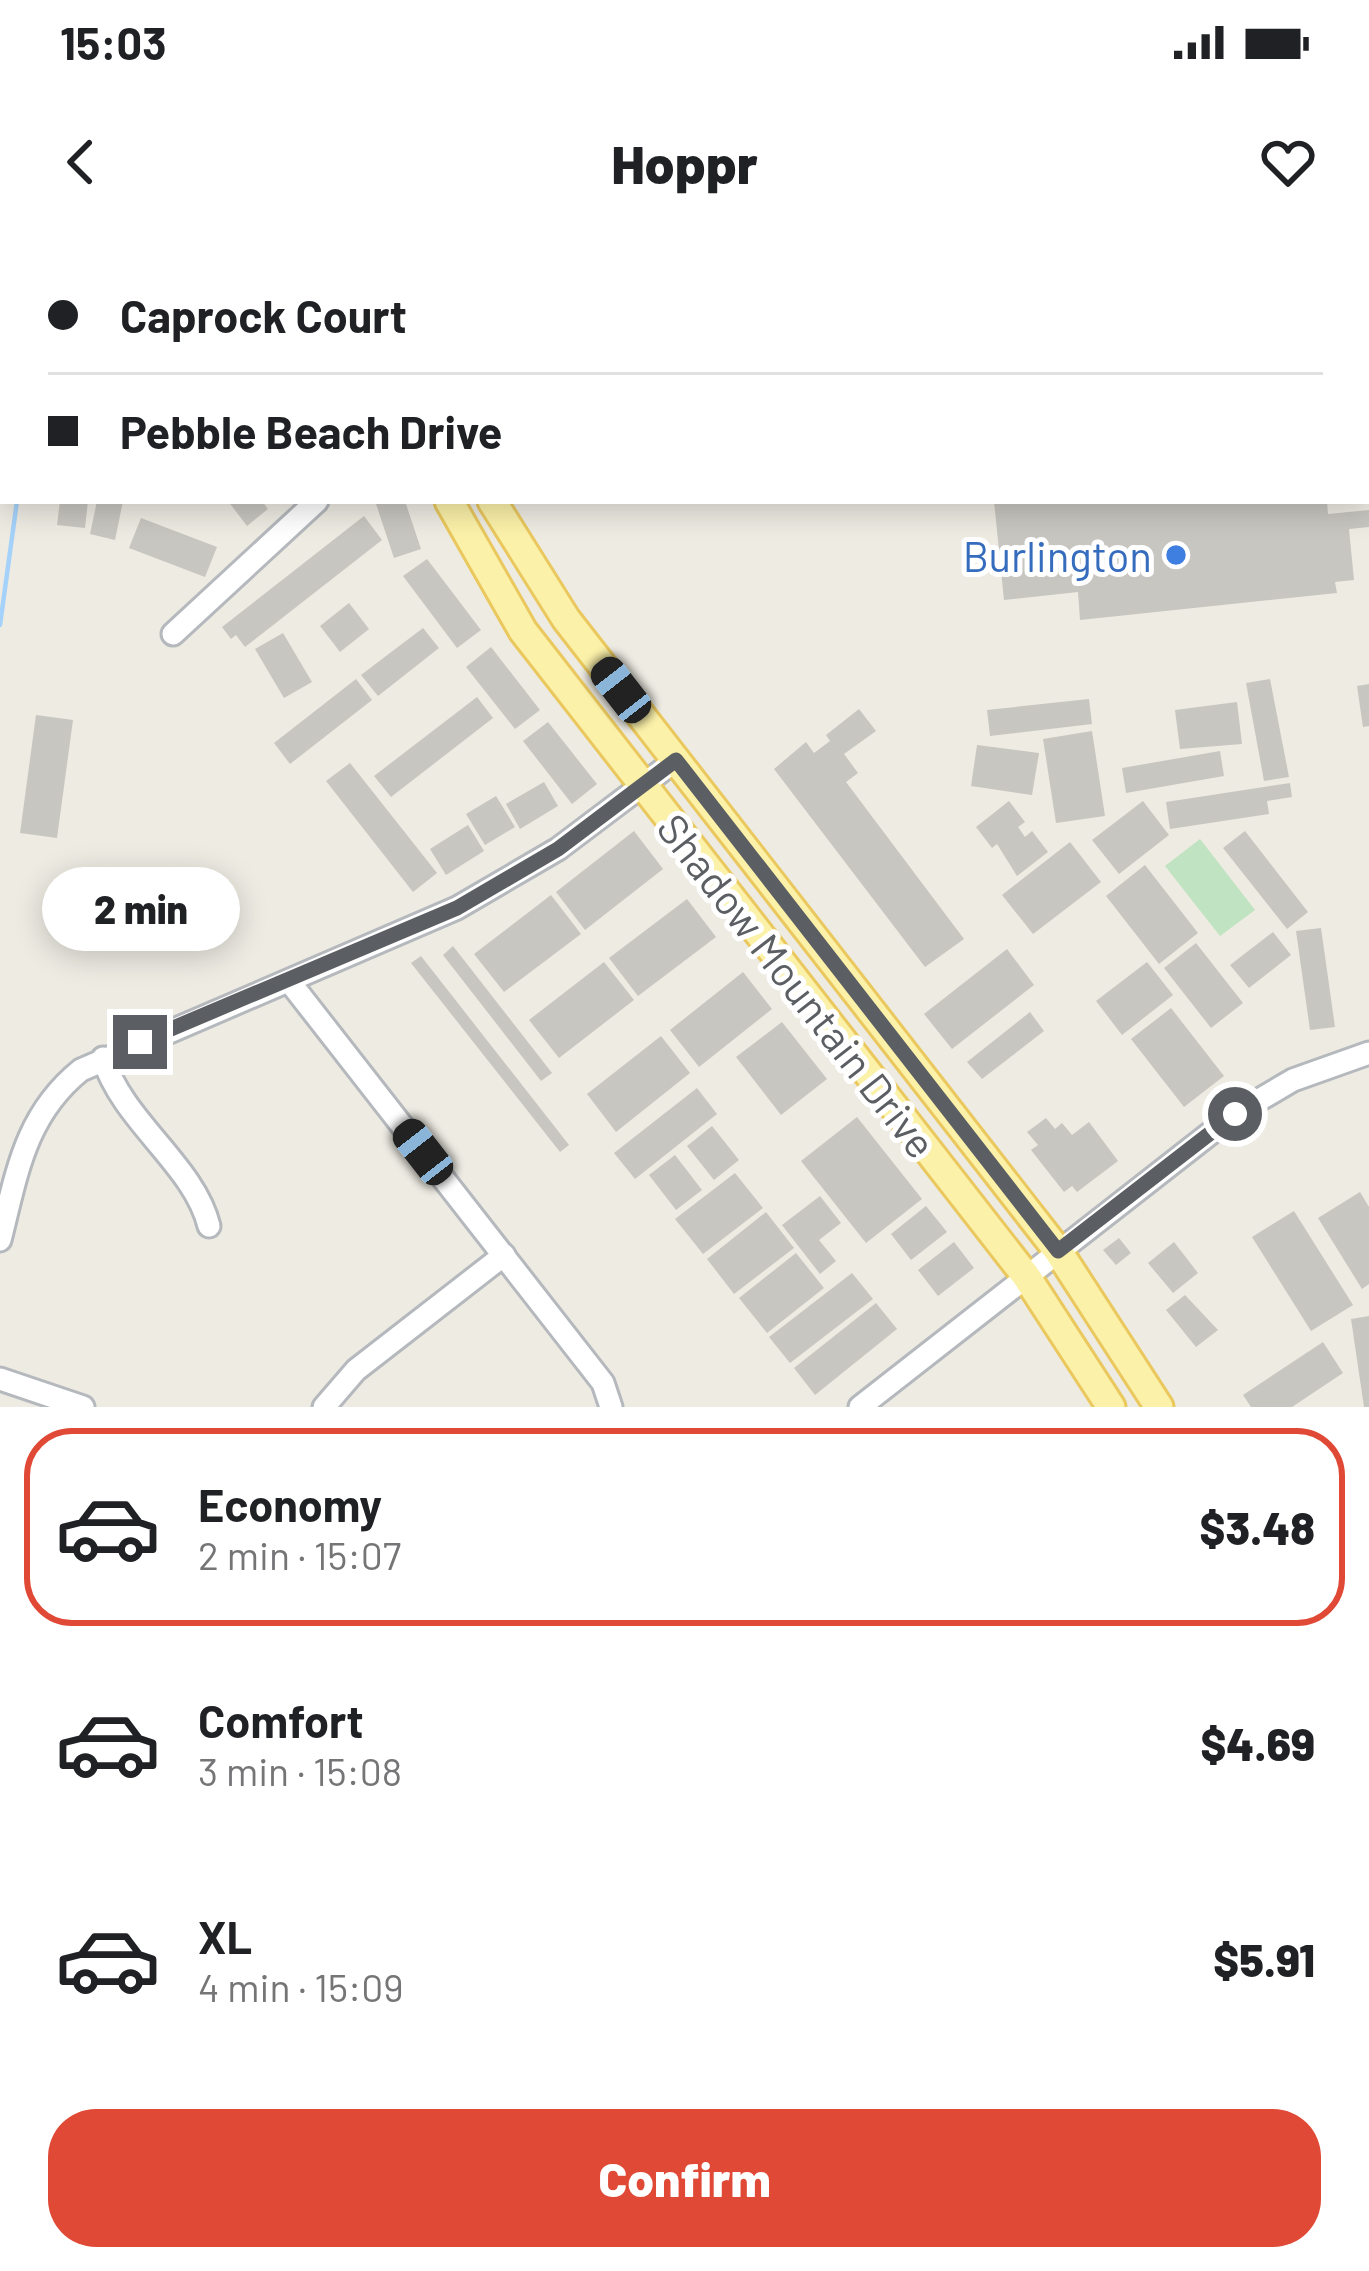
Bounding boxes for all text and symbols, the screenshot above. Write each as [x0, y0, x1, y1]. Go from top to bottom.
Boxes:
text: 15:03 [60, 15, 167, 69]
icon: back [48, 129, 114, 195]
icon: heart [1255, 129, 1321, 195]
text: Hoppr [611, 130, 758, 195]
text: Caprock Court [120, 288, 407, 342]
text: Pebble Beach Drive [120, 404, 502, 458]
place label: Burlington [963, 530, 1152, 581]
marker: Burlington [1163, 542, 1189, 568]
car [585, 651, 657, 729]
street label: Shadow Mountain Drive [648, 803, 948, 1167]
callout: 2 min [41, 868, 239, 952]
text: 2 min [94, 885, 188, 932]
route end [113, 1015, 167, 1069]
route start [1208, 1087, 1262, 1141]
car [387, 1113, 459, 1191]
icon: car [54, 1473, 162, 1581]
text: Economy [198, 1477, 382, 1531]
text: $3.48 [1200, 1500, 1315, 1554]
text: 2 min · 15:07 [198, 1531, 401, 1578]
icon: car [54, 1689, 162, 1797]
text: Comfort [198, 1693, 364, 1747]
text: $4.69 [1200, 1716, 1315, 1770]
text: 3 min · 15:08 [198, 1747, 402, 1794]
icon: car [54, 1905, 162, 2013]
text: XL [198, 1909, 252, 1963]
text: $5.91 [1213, 1932, 1315, 1986]
text: 4 min · 15:09 [198, 1963, 404, 2010]
button: Confirm [48, 2109, 1321, 2247]

